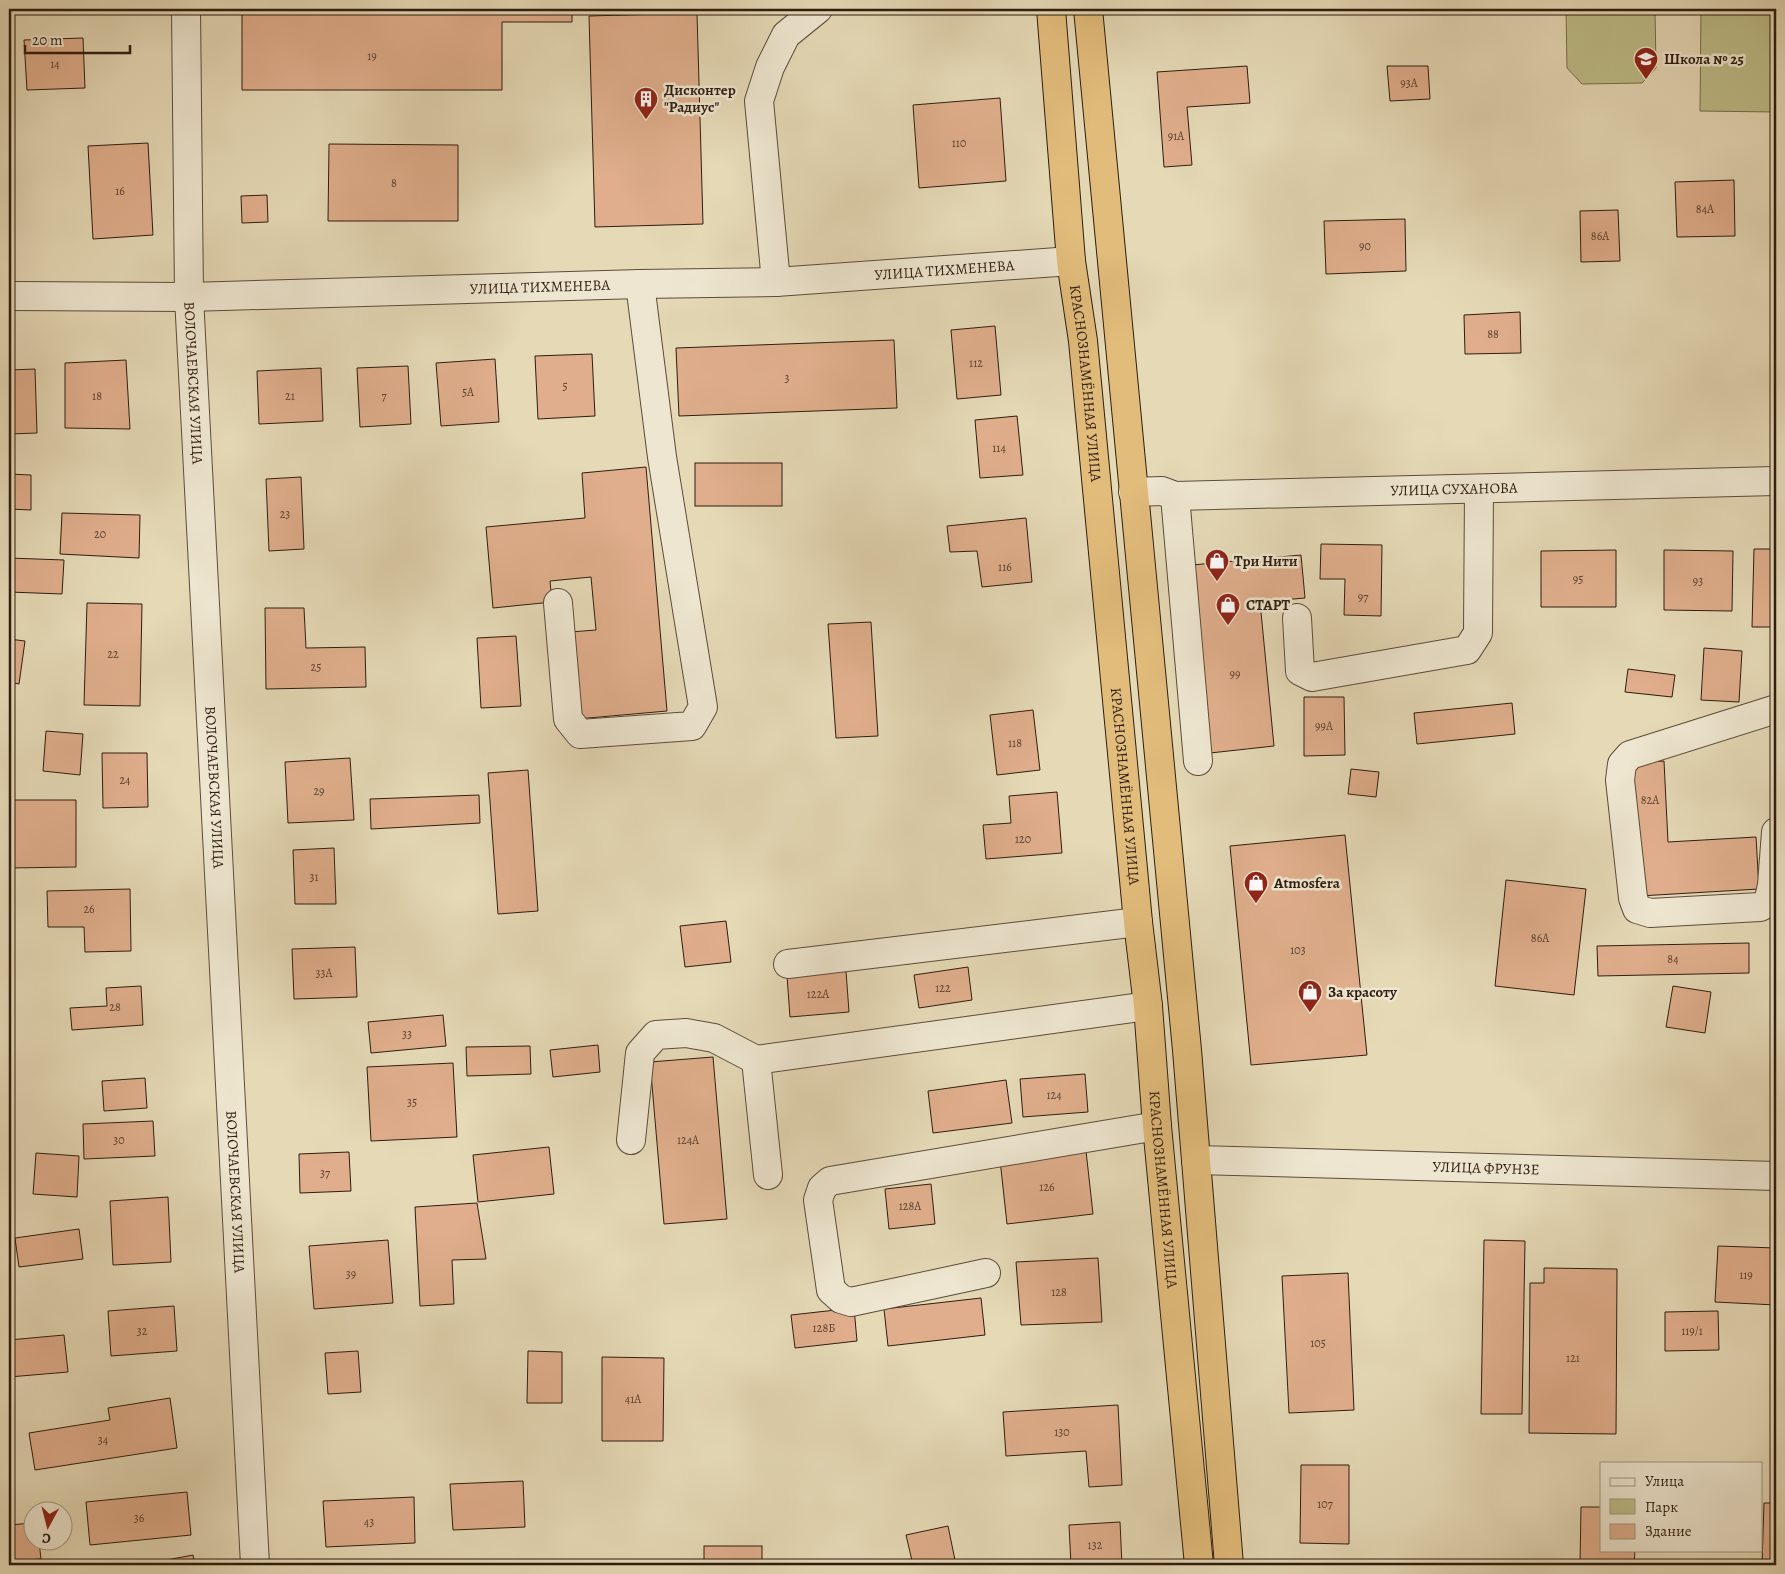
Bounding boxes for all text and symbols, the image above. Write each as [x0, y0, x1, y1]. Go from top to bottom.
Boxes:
scale bar [25, 22, 130, 54]
text: 20 m [32, 30, 63, 50]
school or university icon: Школа № 25 [1633, 46, 1659, 80]
house number: 19 [367, 48, 377, 64]
place label: Школа № 25 [1664, 49, 1744, 69]
house number: 14 [50, 56, 60, 72]
house number: 93А [1400, 75, 1419, 91]
place label: Дисконтер "Радиус" [664, 80, 736, 117]
building icon: Дисконтер "Радиус" [633, 86, 659, 120]
house number: 91А [1168, 128, 1185, 144]
house number: 110 [952, 135, 966, 151]
house number: 8 [391, 175, 397, 191]
house number: 16 [115, 183, 125, 199]
house number: 84А [1696, 201, 1715, 217]
house number: 86А [1591, 228, 1610, 244]
house number: 90 [1359, 238, 1371, 254]
street label: УЛИЦА ТИХМЕНЕВА [874, 255, 1015, 285]
street label: УЛИЦА ТИХМЕНЕВА [469, 275, 611, 299]
street label: КРАСНОЗНАМЁННАЯ УЛИЦА [1065, 283, 1106, 483]
street label: ВОЛОЧАЕВСКАЯ УЛИЦА [179, 301, 208, 465]
house number: 88 [1487, 326, 1499, 342]
house number: 112 [969, 355, 983, 371]
house number: 3 [785, 370, 790, 386]
house number: 5 [562, 378, 568, 394]
house number: 5А [462, 384, 475, 400]
house number: 18 [92, 388, 102, 404]
house number: 21 [285, 388, 295, 404]
house number: 7 [381, 388, 387, 404]
house number: 114 [992, 440, 1006, 456]
street label: УЛИЦА СУХАНОВА [1390, 477, 1518, 501]
house number: 23 [280, 506, 290, 522]
house number: 20 [94, 526, 106, 542]
shop icon: Три Нити [1204, 548, 1230, 582]
place label: Три Нити [1234, 551, 1298, 571]
house number: 116 [998, 559, 1012, 575]
house number: 95 [1573, 571, 1583, 587]
house number: 93 [1693, 573, 1703, 589]
house number: 97 [1358, 589, 1369, 605]
shop icon: СТАРТ [1215, 592, 1241, 626]
place label: СТАРТ [1246, 595, 1290, 615]
house number: 22 [107, 646, 119, 662]
house number: 25 [311, 659, 321, 675]
house number: 99 [1230, 666, 1240, 682]
street label: КРАСНОЗНАМЁННАЯ УЛИЦА [1106, 687, 1144, 886]
street label: ВОЛОЧАЕВСКАЯ УЛИЦА [200, 706, 229, 869]
house number: 99А [1315, 718, 1334, 734]
house number: 118 [1008, 735, 1022, 751]
house number: 24 [119, 772, 131, 788]
house number: 29 [313, 783, 325, 799]
house number: 82А [1641, 792, 1660, 808]
house number: 120 [1015, 831, 1031, 847]
house number: 31 [309, 869, 319, 885]
shop icon: Atmosfera [1243, 870, 1269, 904]
place label: Atmosfera [1273, 873, 1341, 893]
house number: 26 [83, 901, 95, 917]
house number: 86А [1531, 930, 1550, 946]
house number: 103 [1290, 942, 1306, 958]
house number: 84 [1667, 951, 1679, 967]
house number: 33А [316, 965, 333, 981]
shop icon: За красоту [1297, 979, 1323, 1013]
house number: 122 [935, 980, 951, 996]
place label: За красоту [1328, 982, 1398, 1002]
house number: 122А [807, 986, 830, 1002]
house number: 28 [109, 999, 121, 1015]
house number: 33 [402, 1026, 412, 1042]
house number: 124 [1046, 1087, 1062, 1103]
street label: КРАСНОЗНАМЁННАЯ УЛИЦА [1144, 1090, 1182, 1289]
house number: 35 [407, 1094, 417, 1110]
street label: ВОЛОЧАЕВСКАЯ УЛИЦА [221, 1110, 250, 1274]
house number: 30 [113, 1132, 125, 1148]
house number: 124А [677, 1132, 700, 1148]
street label: УЛИЦА ФРУНЗЕ [1432, 1157, 1540, 1179]
house number: 37 [320, 1165, 331, 1181]
house number: 126 [1039, 1179, 1055, 1195]
house number: 128А [899, 1198, 922, 1214]
house number: 39 [346, 1266, 356, 1282]
house number: 119 [1739, 1267, 1753, 1283]
house number: 128 [1051, 1284, 1067, 1300]
house number: 128Б [813, 1320, 835, 1336]
house number: 32 [137, 1323, 148, 1339]
house number: 119/1 [1681, 1323, 1703, 1339]
house number: 105 [1310, 1335, 1326, 1351]
house number: 121 [1566, 1350, 1580, 1366]
house number: 41А [625, 1391, 642, 1407]
house number: 130 [1054, 1424, 1070, 1440]
house number: 34 [98, 1432, 109, 1448]
legend [1600, 1462, 1762, 1552]
text: Улица [1645, 1471, 1684, 1491]
house number: 107 [1317, 1496, 1334, 1512]
text: Парк [1645, 1497, 1678, 1517]
north arrow [22, 1502, 72, 1552]
house number: 36 [134, 1510, 145, 1526]
house number: 43 [364, 1514, 374, 1530]
text: Здание [1645, 1521, 1692, 1541]
text: С [41, 1528, 52, 1548]
house number: 132 [1088, 1537, 1103, 1553]

